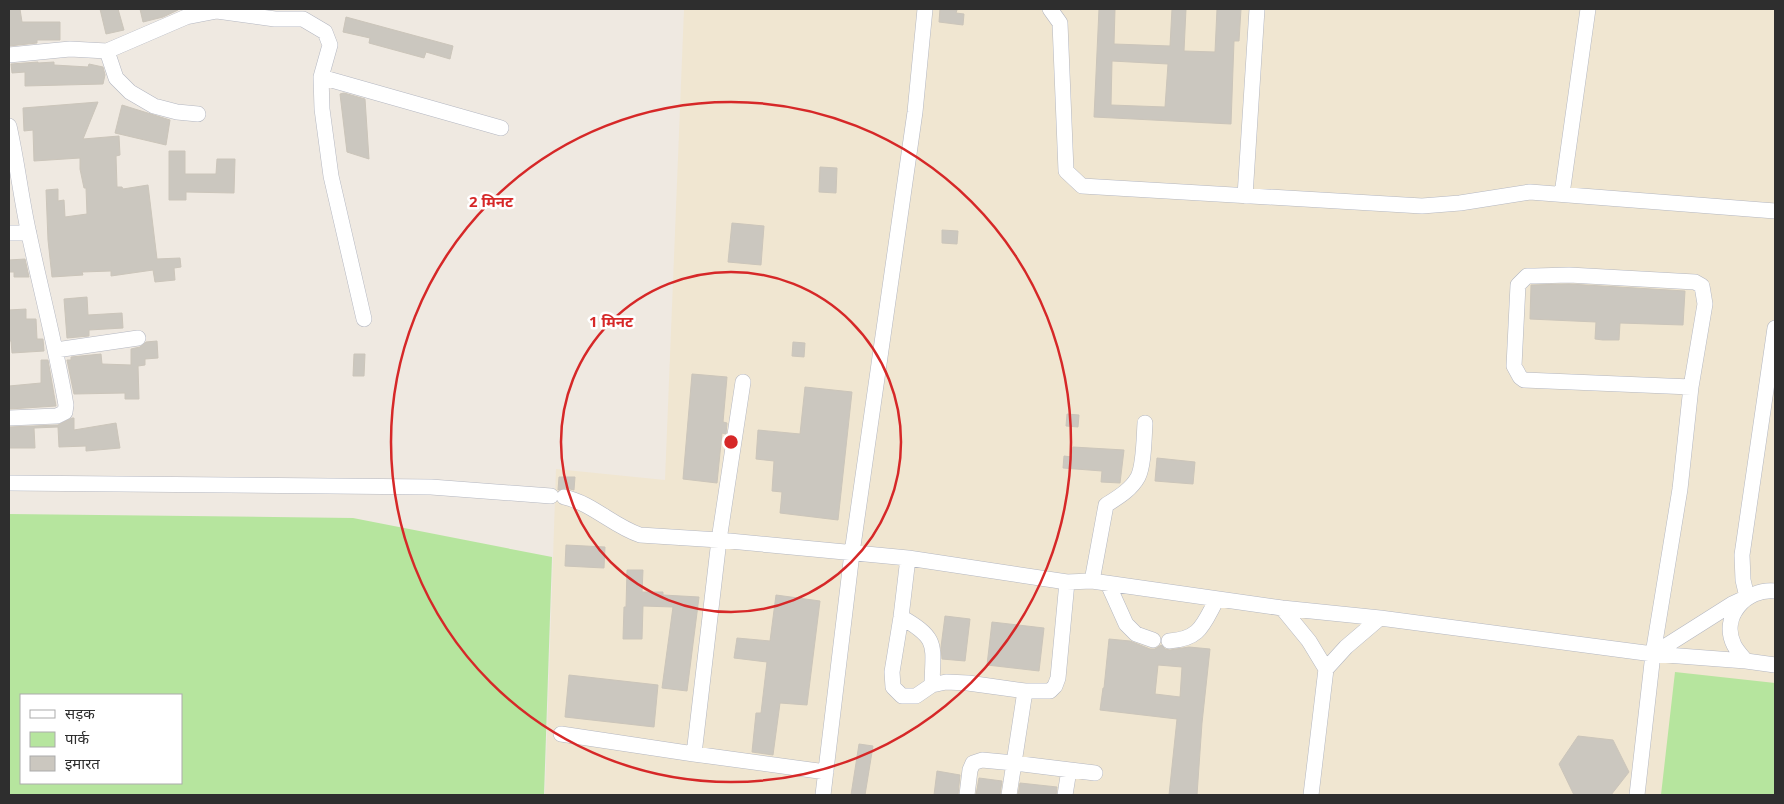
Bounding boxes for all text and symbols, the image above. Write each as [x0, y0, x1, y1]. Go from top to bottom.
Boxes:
text: 2 मिनट [469, 191, 514, 211]
text: 1 मिनट [589, 311, 634, 331]
centre of rings [722, 433, 740, 451]
legend [20, 694, 182, 784]
text: सड़क [65, 703, 95, 723]
text: पार्क [65, 728, 89, 748]
text: इमारत [65, 753, 100, 773]

